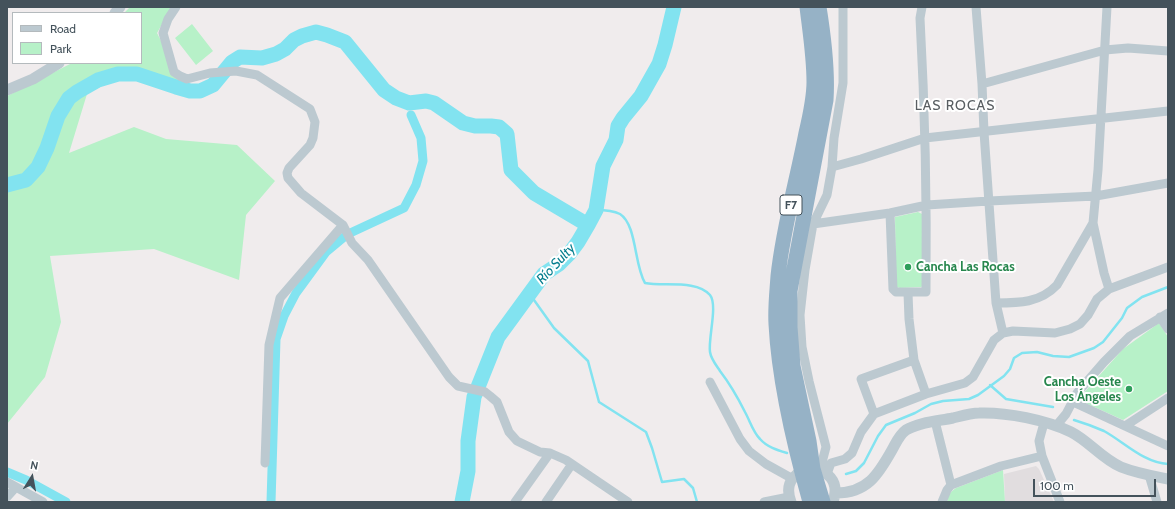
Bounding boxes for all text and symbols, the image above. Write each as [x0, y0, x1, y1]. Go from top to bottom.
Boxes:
legend [12, 12, 142, 64]
text: Road [50, 21, 76, 36]
text: Park [50, 41, 72, 56]
district label: LAS ROCAS [915, 98, 995, 114]
road number: F7 [780, 195, 802, 215]
water label: Río Sulty [533, 240, 579, 288]
place label: Cancha Las Rocas [916, 259, 1015, 275]
marker: Cancha Las Rocas [903, 262, 913, 272]
place label: Cancha Oeste Los Ángeles [1044, 374, 1121, 405]
marker: Cancha Oeste Los Ángeles [1124, 384, 1134, 394]
north arrow [12, 457, 52, 497]
text: N [29, 458, 39, 473]
scale bar [1035, 471, 1158, 497]
text: 100 m [1040, 478, 1074, 493]

